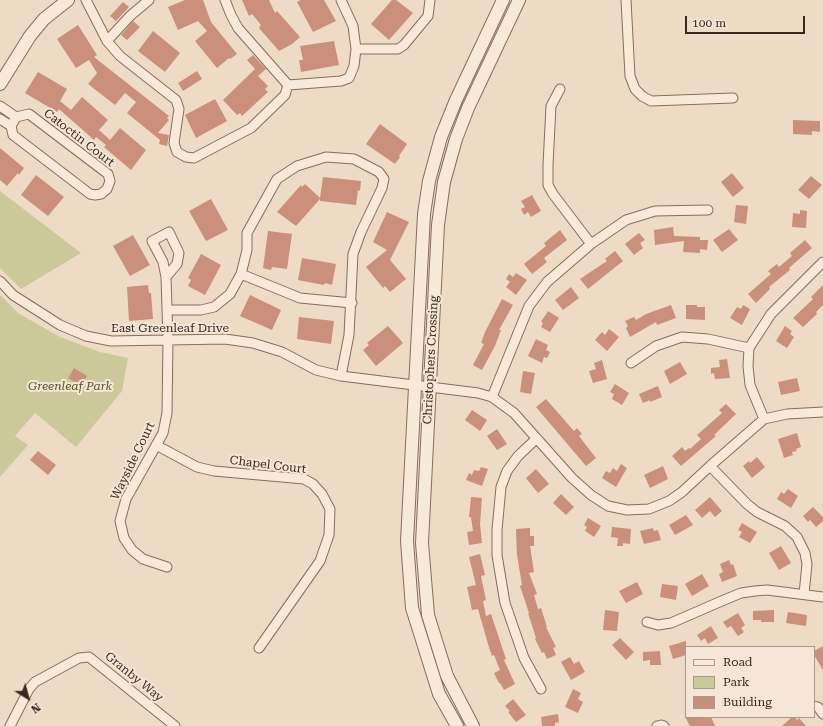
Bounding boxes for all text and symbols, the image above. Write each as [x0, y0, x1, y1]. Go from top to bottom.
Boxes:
scale bar [687, 8, 807, 34]
text: 100 m [692, 16, 726, 30]
street label: Catoctin Court [41, 106, 117, 170]
street label: Christophers Crossing [420, 295, 442, 425]
street label: East Greenleaf Drive [111, 321, 229, 335]
park label: Greenleaf Park [28, 379, 112, 393]
street label: Wayside Court [108, 420, 158, 502]
street label: Chapel Court [229, 453, 307, 477]
legend [685, 646, 815, 718]
street label: Granby Way [102, 649, 166, 705]
text: Road [723, 655, 752, 669]
text: Park [723, 675, 749, 689]
north arrow [8, 678, 48, 718]
text: Building [723, 695, 772, 709]
text: N [28, 700, 43, 716]

